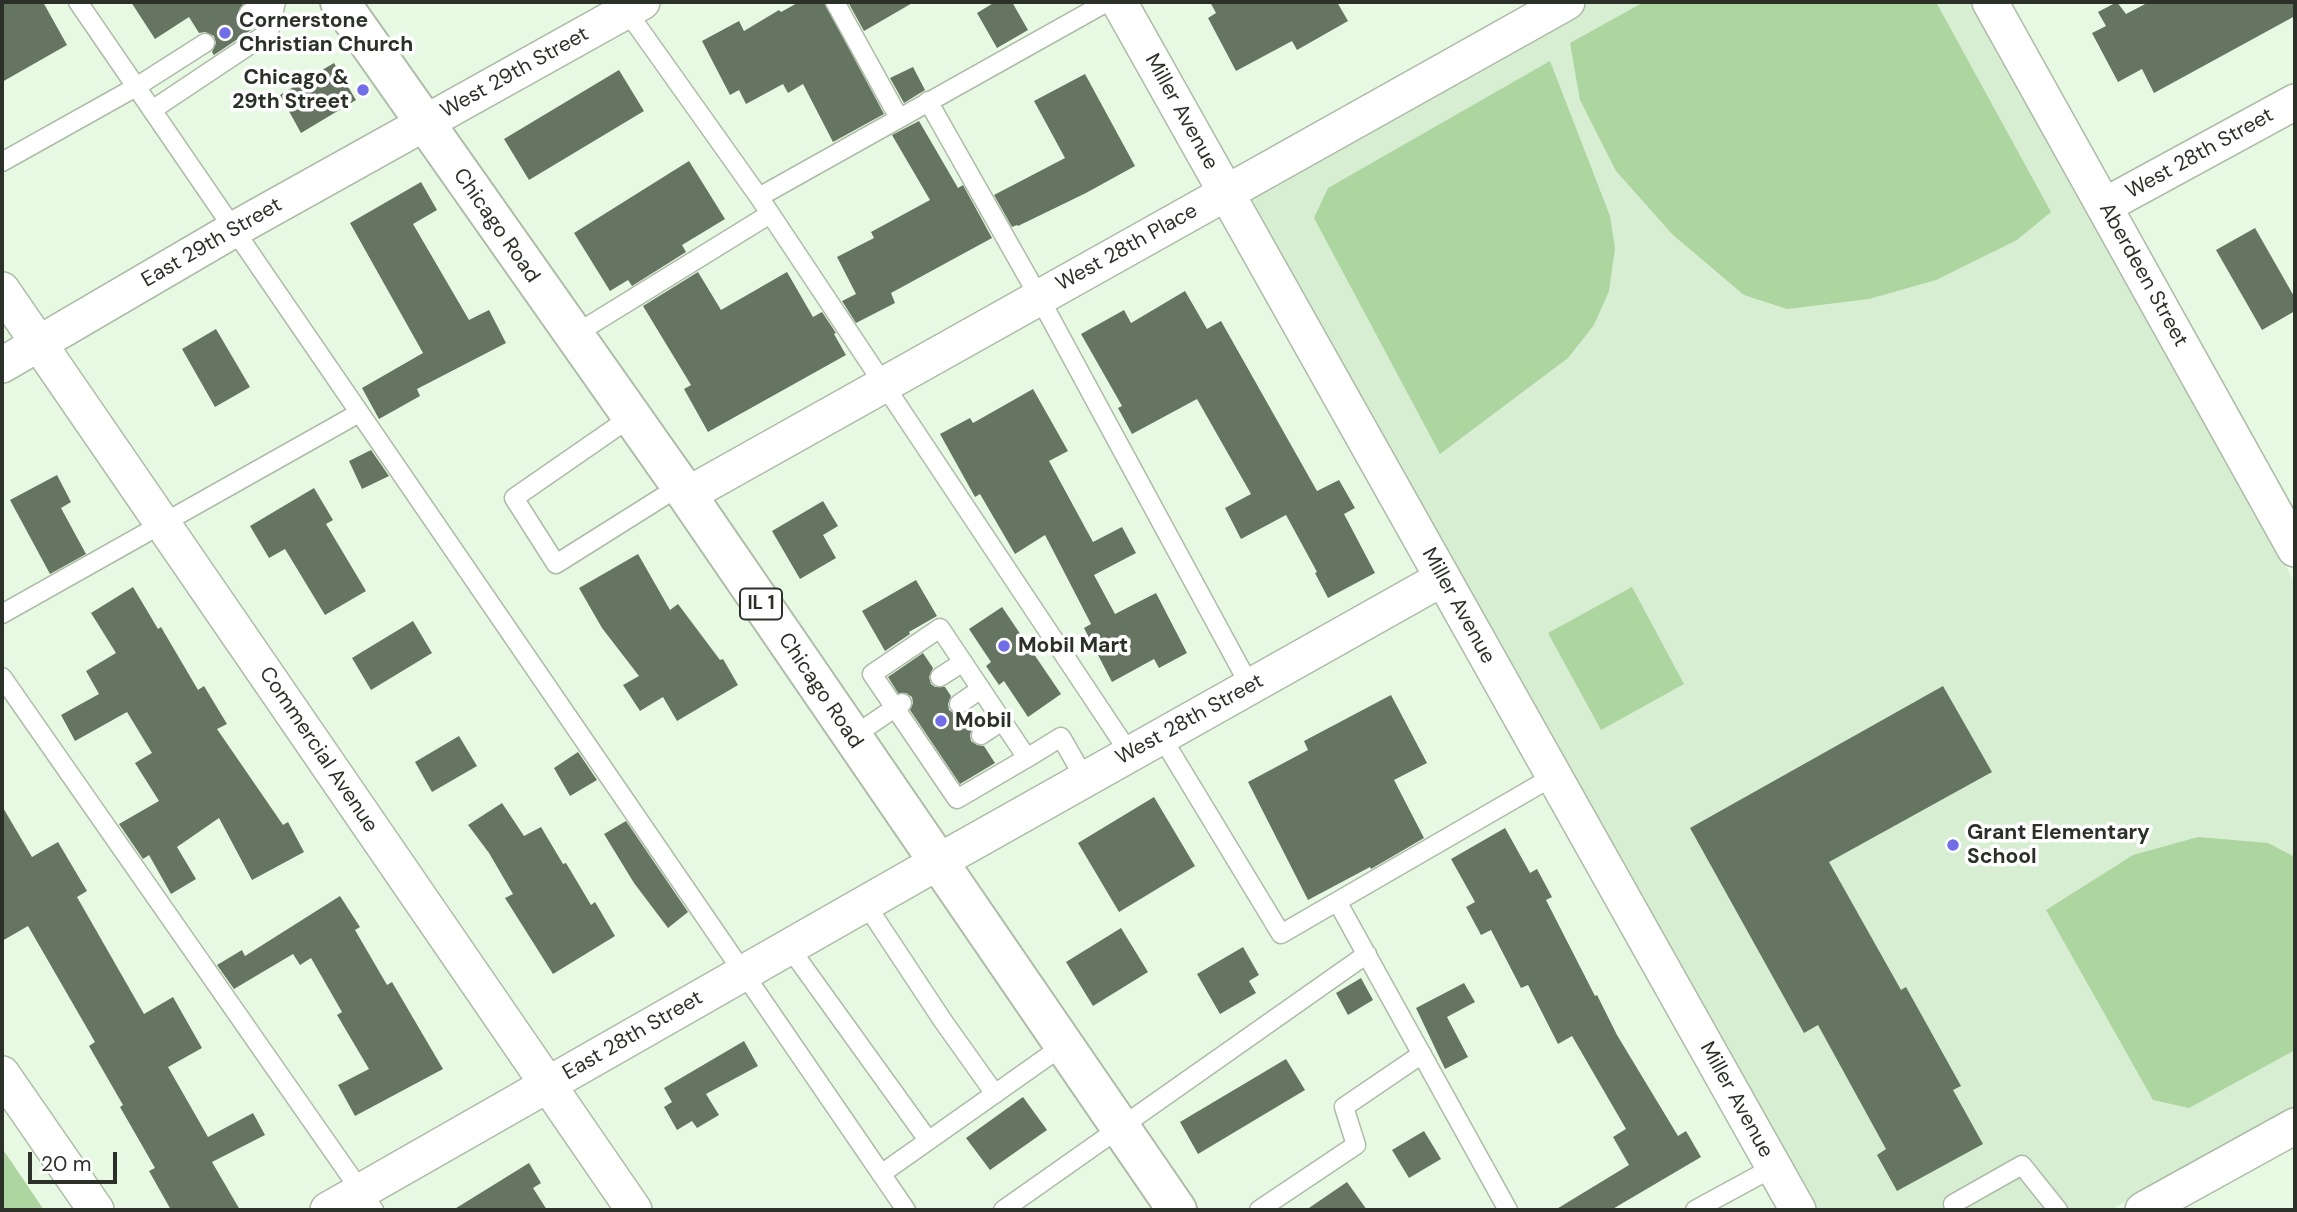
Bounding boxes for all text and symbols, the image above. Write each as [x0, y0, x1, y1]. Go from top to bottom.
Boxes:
place label: Cornerstone Christian Church [239, 8, 413, 58]
street label: West 29th Street [436, 22, 594, 124]
marker: Cornerstone Christian Church [217, 25, 233, 41]
street label: Miller Avenue [1139, 50, 1223, 174]
place label: Chicago & 29th Street [232, 65, 349, 115]
marker: Chicago & 29th Street [355, 82, 371, 98]
street label: West 28th Street [2122, 103, 2278, 205]
street label: Chicago Road [447, 164, 545, 288]
street label: East 29th Street [137, 193, 287, 293]
street label: West 28th Place [1052, 199, 1202, 297]
street label: Aberdeen Street [2093, 199, 2193, 351]
street label: Miller Avenue [1416, 544, 1500, 668]
road number: IL 1 [740, 589, 782, 620]
street label: Chicago Road [772, 628, 868, 754]
place label: Mobil Mart [1018, 633, 1128, 659]
marker: Mobil Mart [996, 638, 1012, 654]
street label: Commercial Avenue [253, 662, 383, 838]
street label: West 28th Street [1112, 669, 1268, 771]
place label: Mobil [955, 708, 1012, 734]
marker: Mobil [933, 713, 949, 729]
place label: Grant Elementary School [1967, 820, 2150, 870]
marker: Grant Elementary School [1945, 837, 1961, 853]
street label: East 28th Street [559, 986, 707, 1086]
street label: Miller Avenue [1694, 1038, 1778, 1162]
scale bar [32, 1138, 121, 1182]
text: 20 m [41, 1150, 92, 1178]

